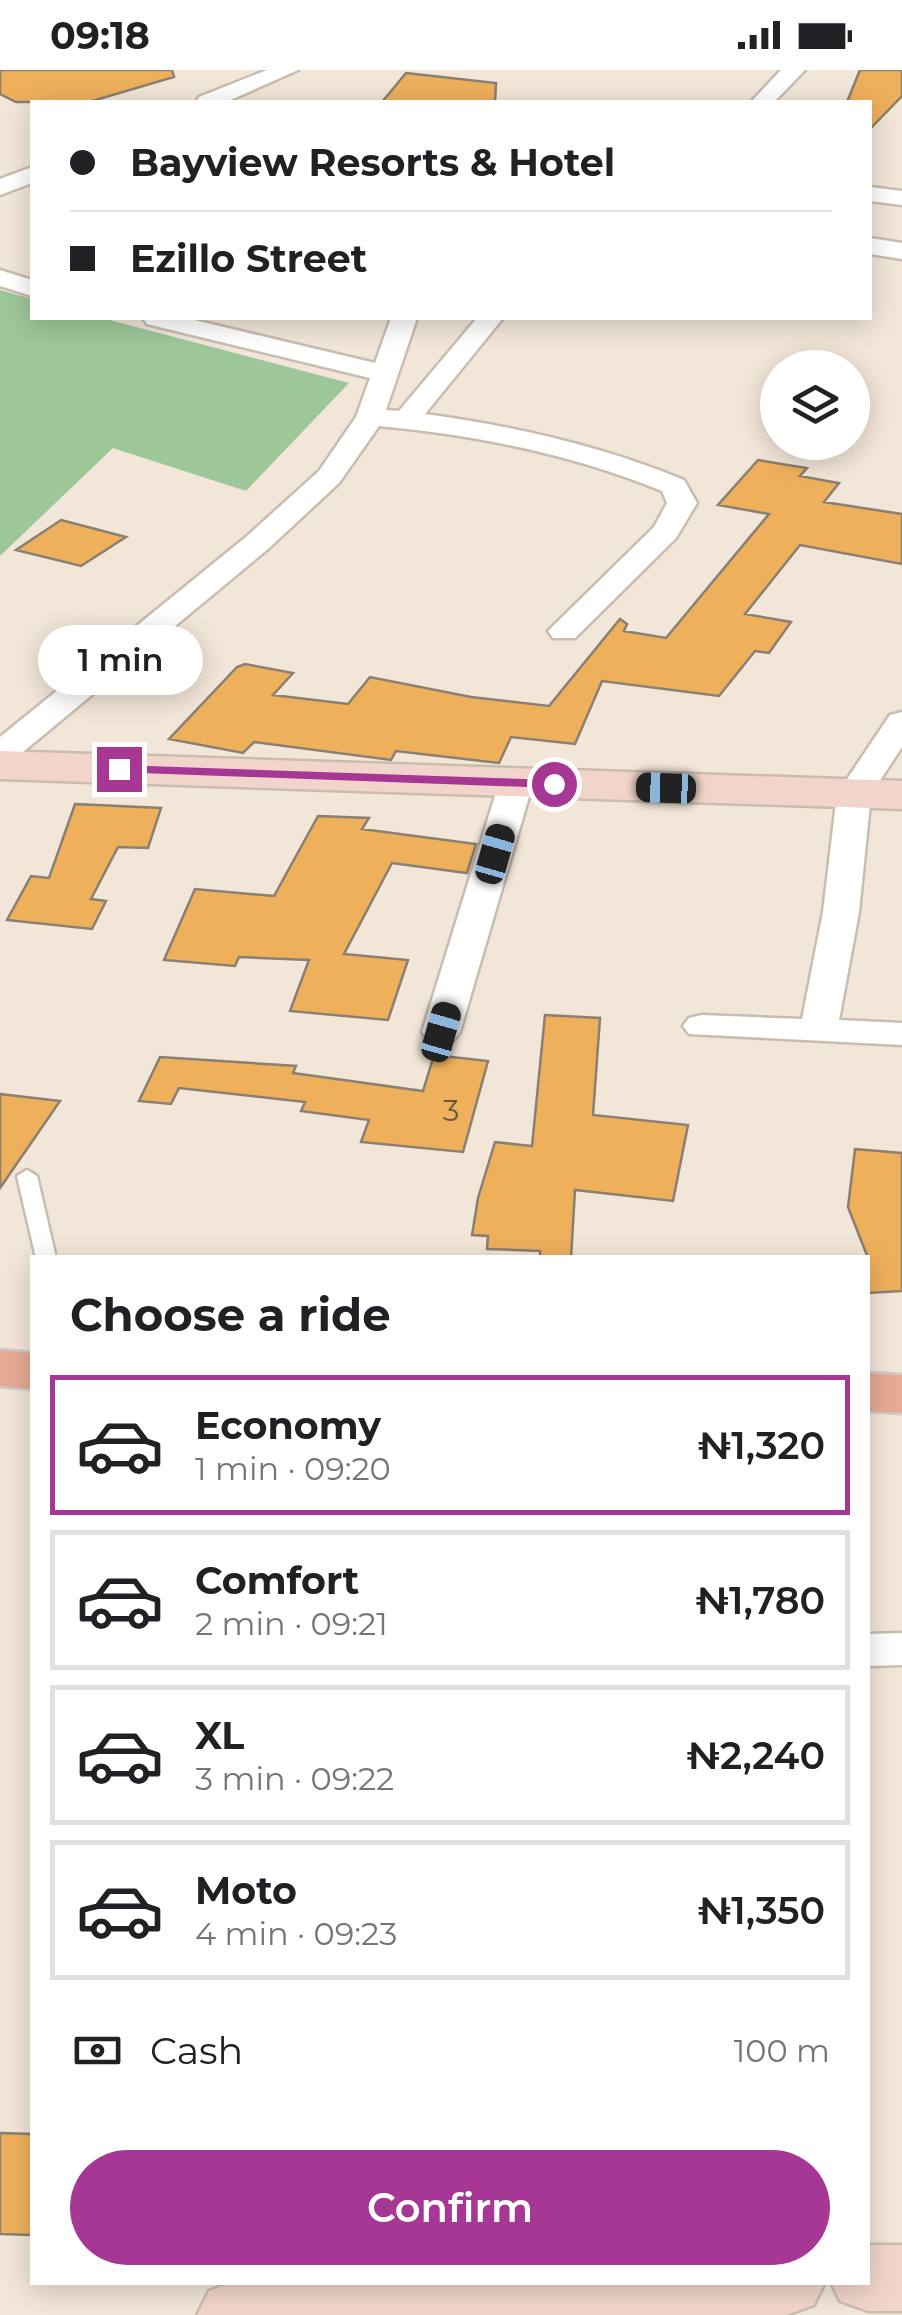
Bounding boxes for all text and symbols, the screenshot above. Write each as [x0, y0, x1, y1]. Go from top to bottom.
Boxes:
text: 09:18 [50, 12, 150, 59]
text: Bayview Resorts & Hotel [130, 139, 615, 186]
text: Ezillo Street [130, 235, 367, 282]
map controls [760, 350, 870, 460]
button: layers [760, 350, 870, 460]
callout: 1 min [36, 624, 202, 694]
text: 1 min [78, 640, 163, 679]
route end [97, 747, 142, 792]
route start [532, 762, 577, 807]
car [635, 772, 697, 804]
car [472, 821, 518, 887]
car [418, 999, 464, 1065]
house number: 3 [443, 1092, 459, 1129]
text: Choose a ride [70, 1287, 391, 1342]
icon: car [75, 1400, 165, 1490]
text: Economy [195, 1402, 381, 1449]
text: ₦1,320 [697, 1422, 825, 1469]
text: 1 min · 09:20 [195, 1449, 391, 1488]
icon: car [75, 1555, 165, 1645]
text: Comfort [195, 1557, 359, 1604]
text: ₦1,780 [695, 1577, 825, 1624]
text: 2 min · 09:21 [195, 1604, 388, 1643]
icon: car [75, 1710, 165, 1800]
text: XL [195, 1712, 244, 1759]
text: ₦2,240 [686, 1732, 825, 1779]
text: 3 min · 09:22 [195, 1759, 394, 1798]
icon: car [75, 1865, 165, 1955]
text: Moto [195, 1867, 297, 1914]
text: ₦1,350 [698, 1887, 825, 1934]
text: 4 min · 09:23 [195, 1914, 397, 1953]
icon: cash [70, 2023, 125, 2078]
text: Cash [150, 2027, 243, 2074]
text: 100 m [734, 2031, 830, 2070]
button: Confirm [70, 2150, 830, 2265]

